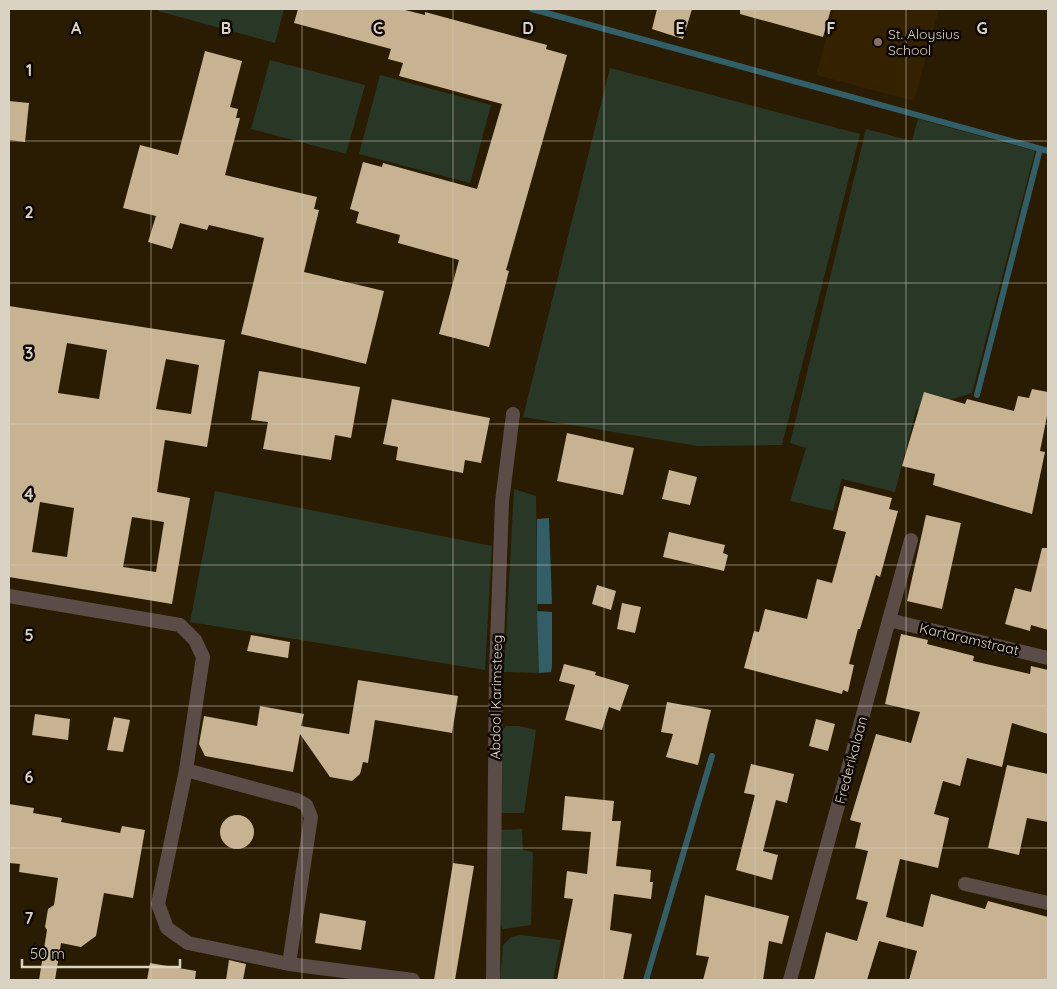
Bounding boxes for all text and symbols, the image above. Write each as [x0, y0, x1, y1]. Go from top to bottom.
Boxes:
text: A [71, 18, 82, 38]
text: B [221, 18, 231, 38]
text: C [373, 18, 383, 38]
text: D [522, 18, 534, 38]
text: E [675, 18, 685, 38]
text: F [827, 18, 836, 38]
text: G [976, 18, 988, 38]
place label: St. Aloysius School [888, 25, 959, 59]
marker: St. Aloysius School [872, 36, 884, 48]
text: 1 [26, 60, 32, 80]
text: 2 [24, 202, 34, 222]
text: 3 [25, 343, 33, 363]
text: 4 [24, 484, 34, 504]
street label: Kartaramstraat [918, 619, 1021, 659]
text: 5 [24, 625, 34, 645]
street label: Abdool Karimsteeg [486, 634, 506, 760]
street label: Frederikalaan [831, 714, 871, 806]
text: 6 [25, 767, 34, 787]
text: 7 [25, 908, 34, 928]
scale bar [22, 936, 180, 968]
text: 50 m [30, 944, 65, 963]

